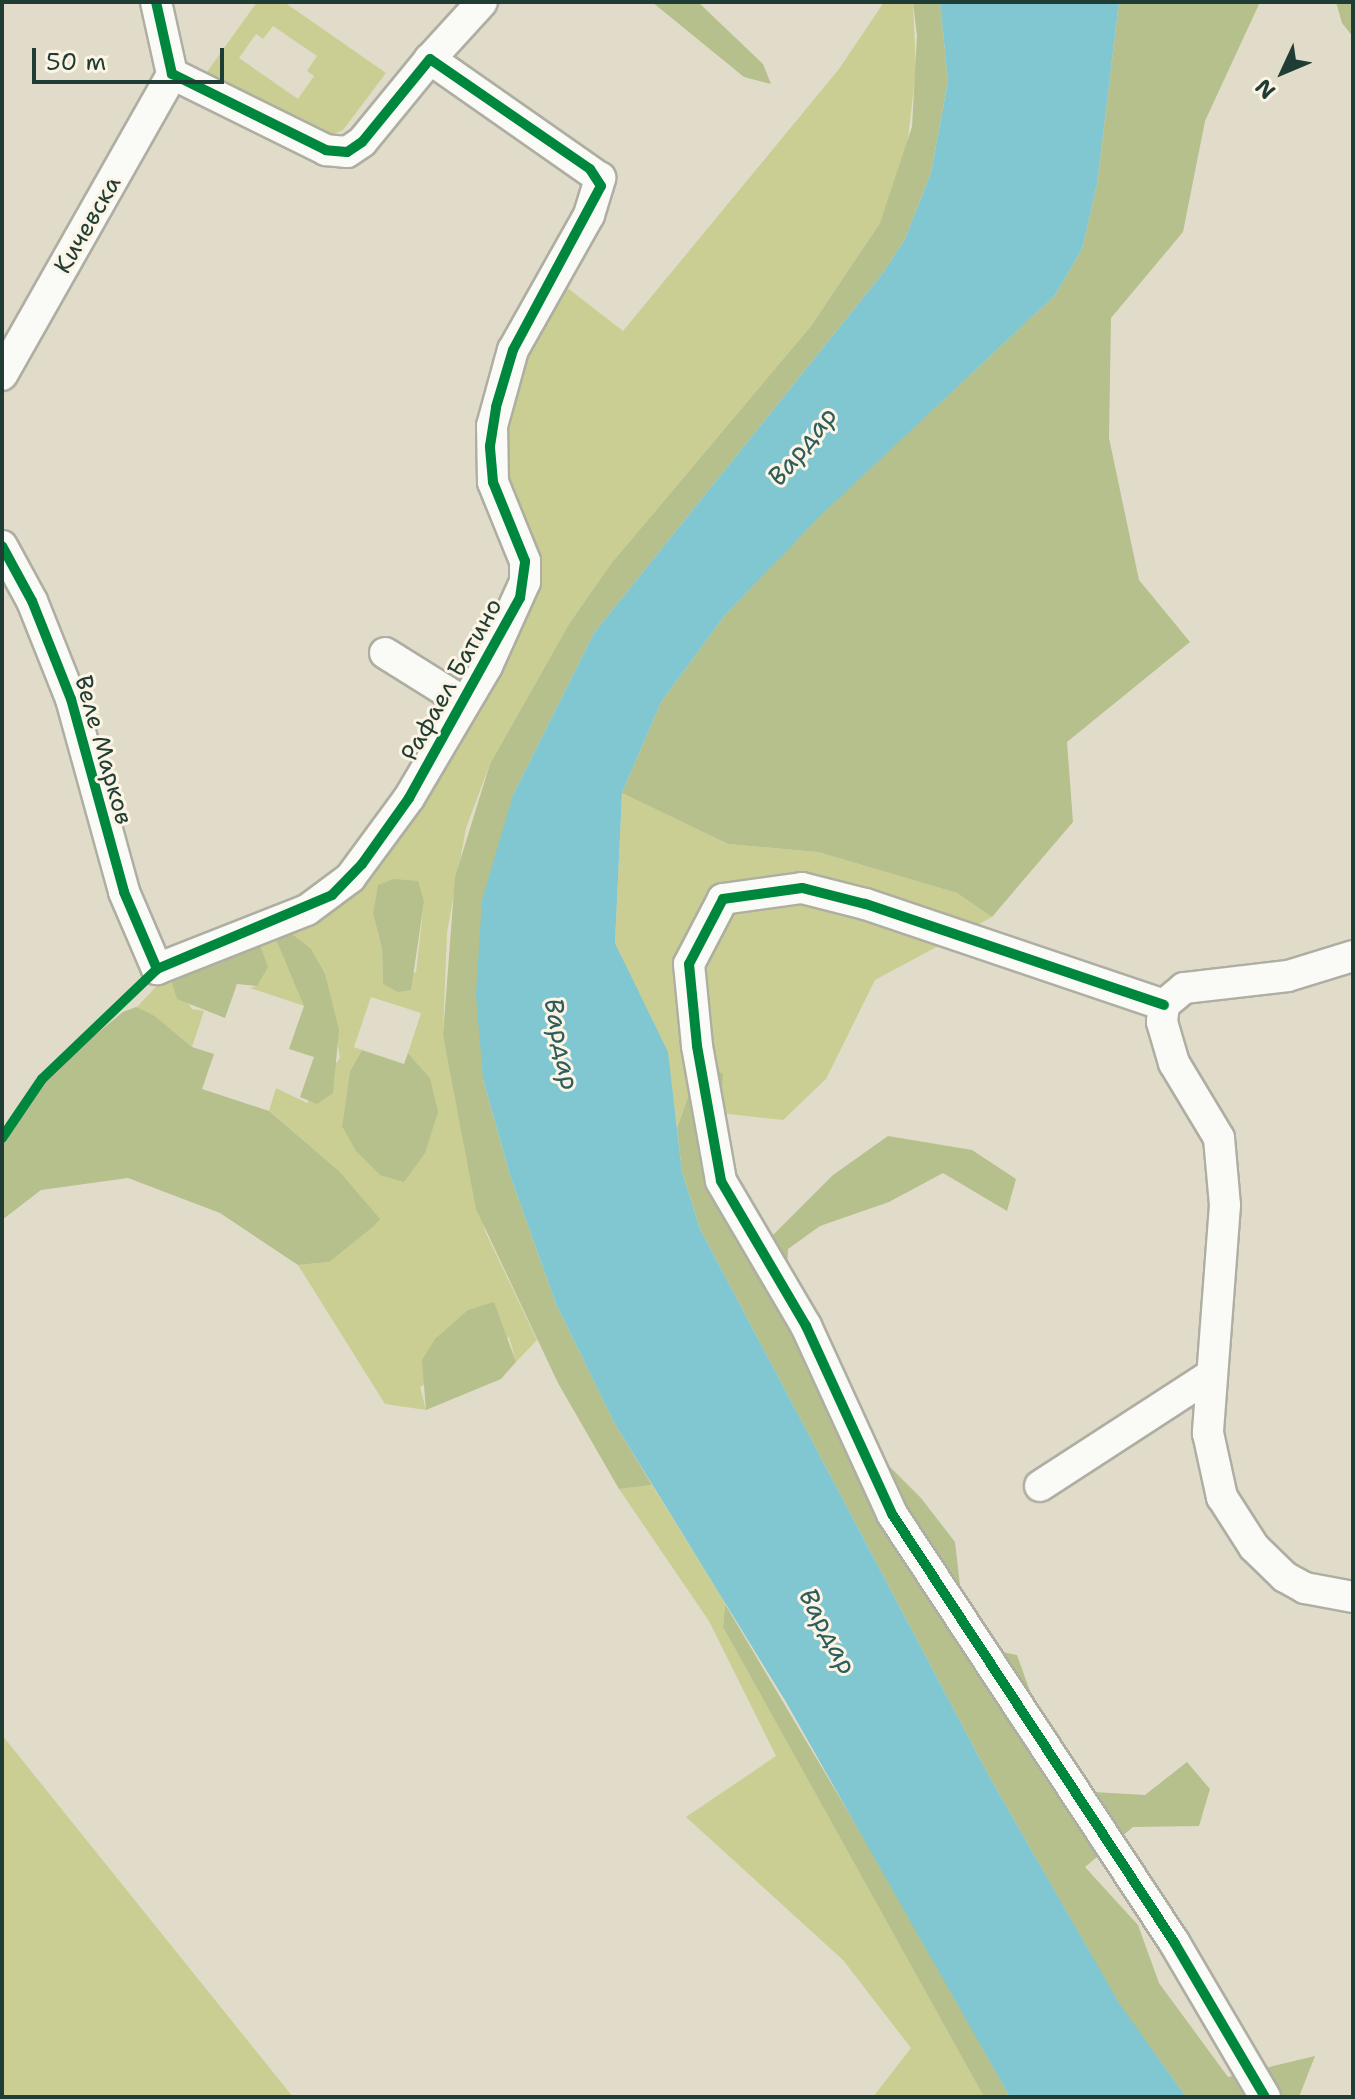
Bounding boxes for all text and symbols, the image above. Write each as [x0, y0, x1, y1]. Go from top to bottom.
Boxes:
scale bar [36, 32, 228, 82]
north arrow [1243, 32, 1323, 112]
text: 50 m [46, 46, 106, 78]
text: N [1249, 73, 1282, 105]
street label: Кичевска [49, 171, 127, 279]
water label: Вардар [761, 400, 843, 492]
street label: Рафаел Батино [395, 594, 509, 766]
street label: Веле Марков [68, 672, 138, 828]
water label: Вардар [538, 995, 586, 1093]
water label: Вардар [792, 1583, 864, 1679]

